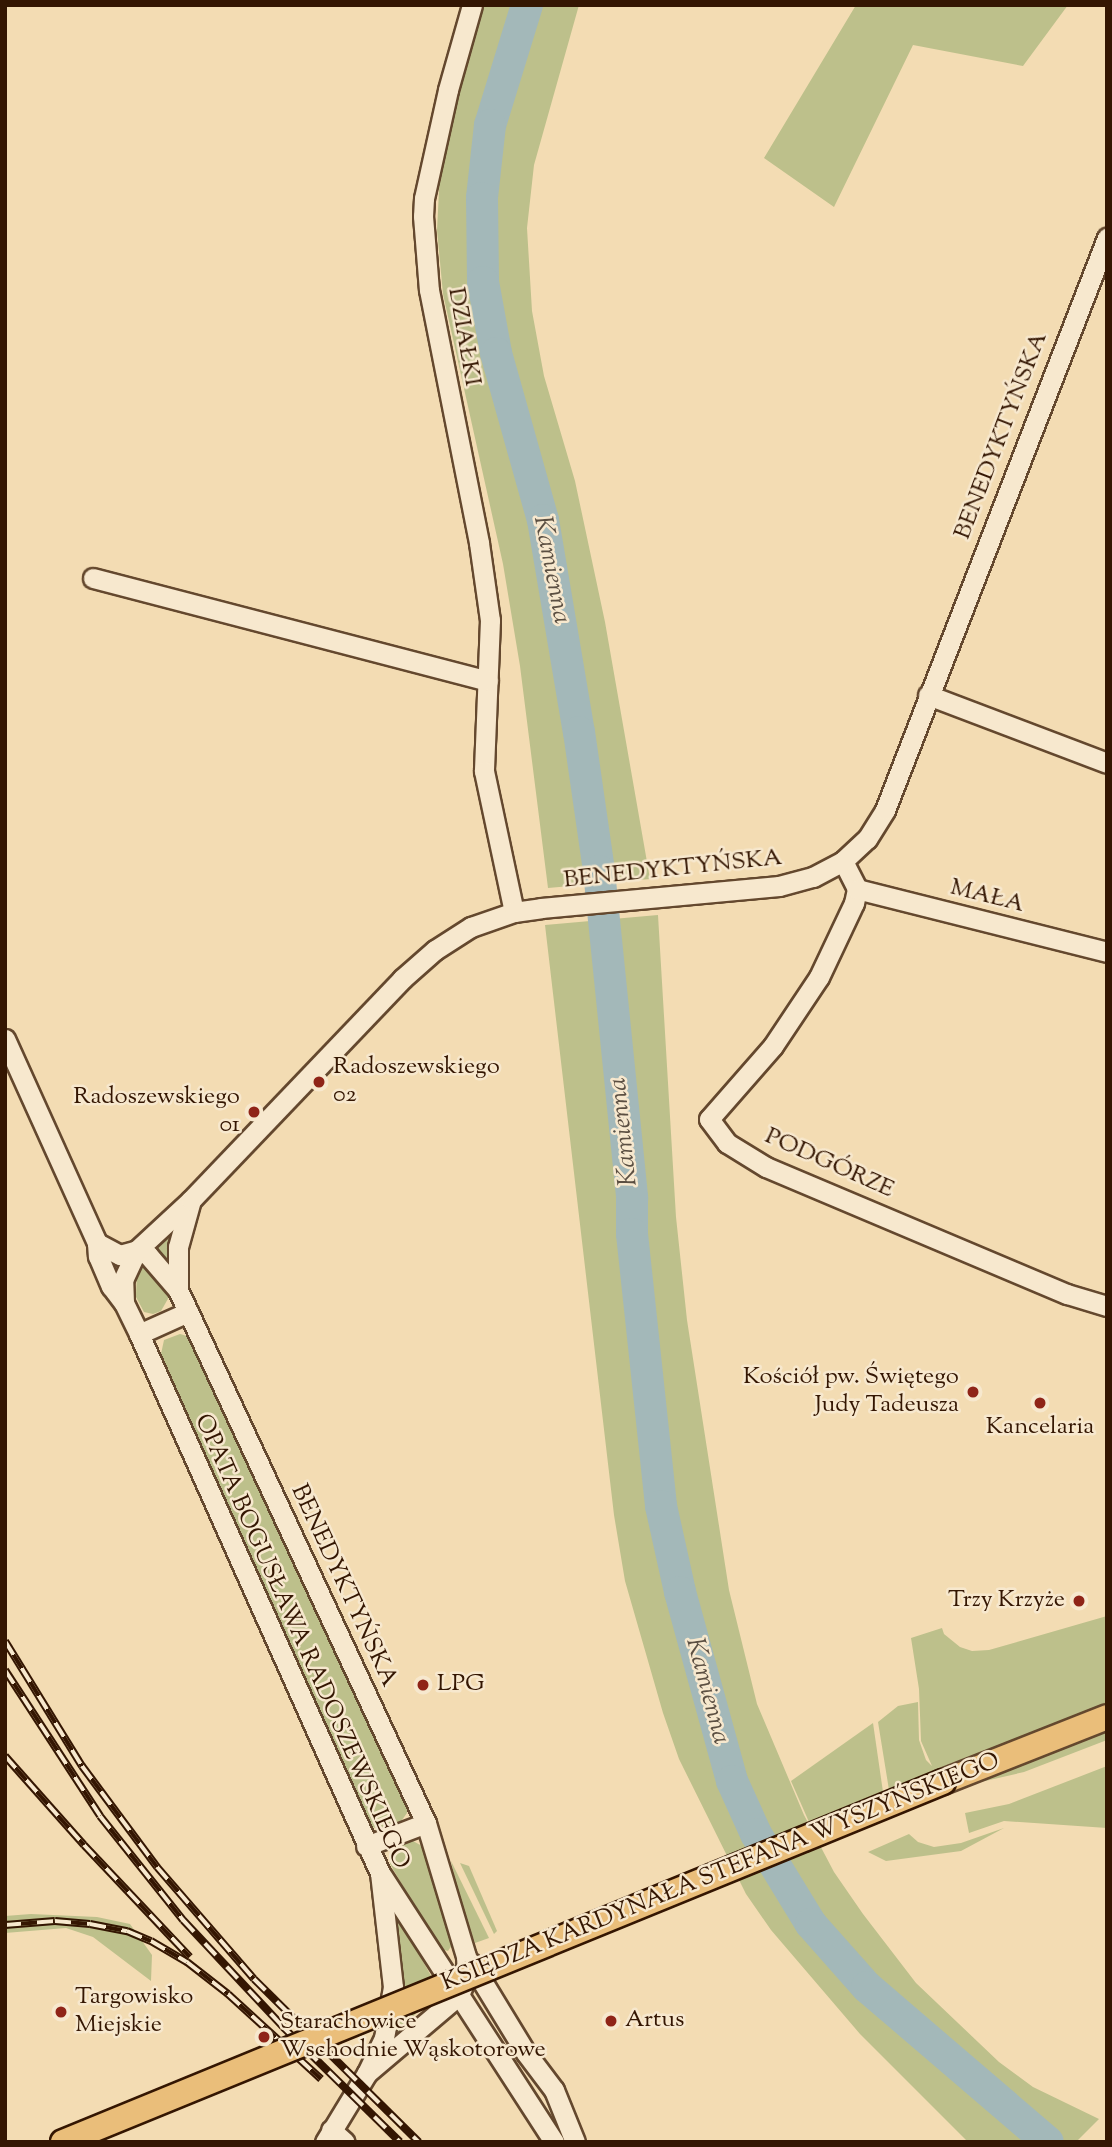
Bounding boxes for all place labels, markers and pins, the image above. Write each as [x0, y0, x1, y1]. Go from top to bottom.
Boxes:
place label: Radoszewskiego 02 [333, 1054, 500, 1110]
marker: Radoszewskiego 02 [311, 1074, 327, 1090]
place label: Radoszewskiego 01 [73, 1084, 240, 1140]
marker: Radoszewskiego 01 [246, 1104, 262, 1120]
place label: Kościół pw. Świętego Judy Tadeusza [743, 1364, 959, 1420]
marker: Kościół pw. Świętego Judy Tadeusza [965, 1384, 981, 1400]
marker: Kancelaria [1032, 1395, 1048, 1411]
place label: Kancelaria [986, 1414, 1094, 1442]
place label: Trzy Krzyże [948, 1587, 1065, 1615]
marker: Trzy Krzyże [1071, 1593, 1087, 1609]
place label: LPG [437, 1671, 485, 1699]
marker: LPG [415, 1677, 431, 1693]
place label: Targowisko Miejskie [75, 1984, 193, 2040]
marker: Targowisko Miejskie [53, 2004, 69, 2020]
place label: Artus [625, 2007, 684, 2035]
place label: Starachowice Wschodnie Wąskotorowe [280, 2009, 546, 2065]
marker: Artus [603, 2013, 619, 2029]
marker: Starachowice Wschodnie Wąskotorowe [254, 2027, 274, 2047]

